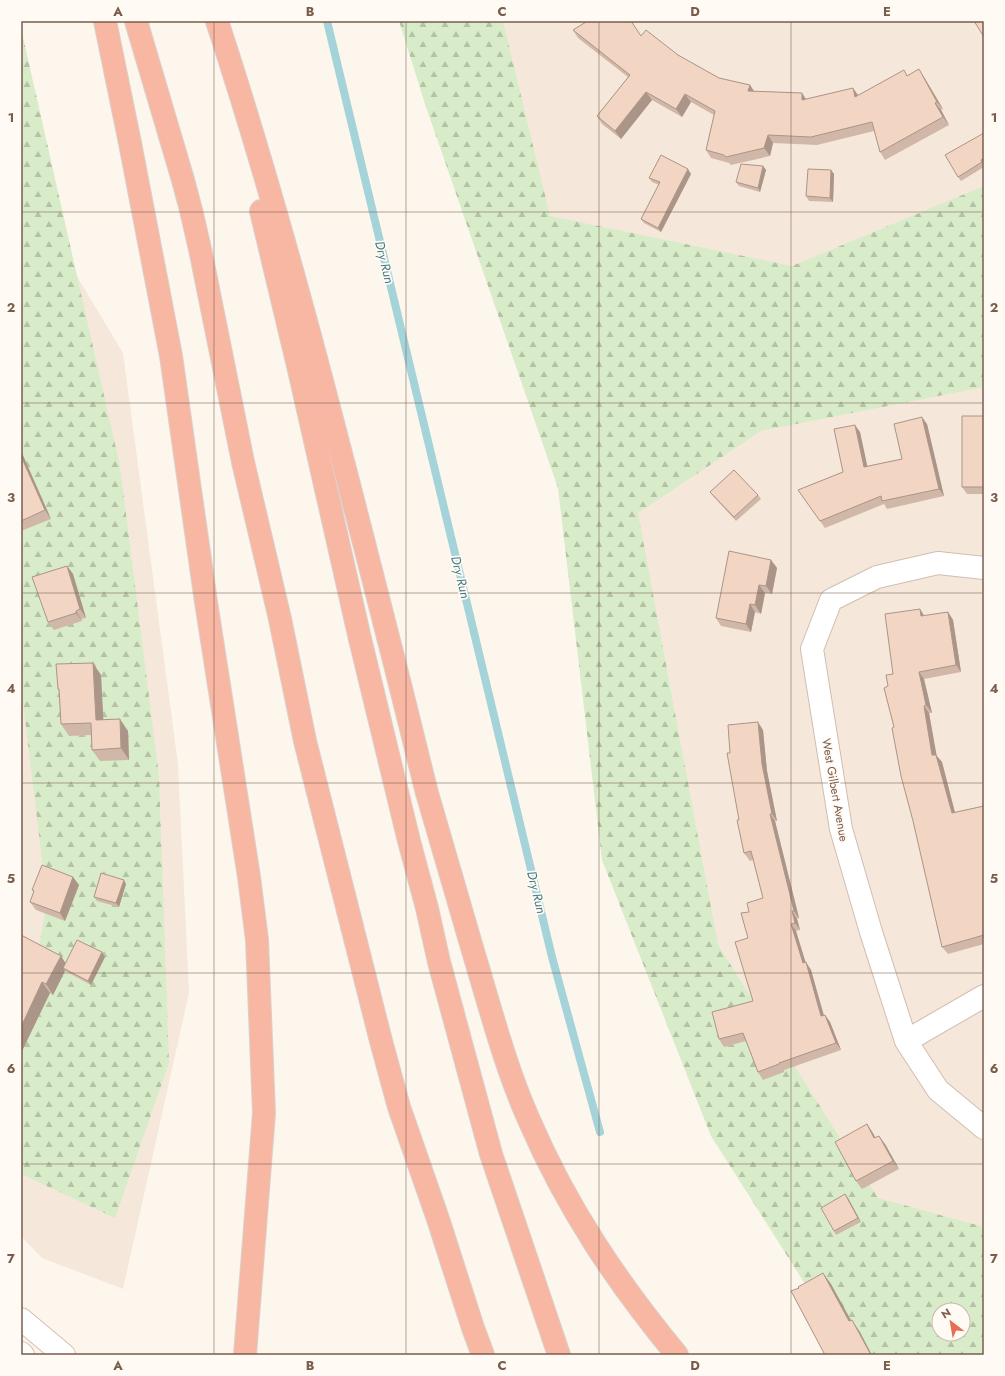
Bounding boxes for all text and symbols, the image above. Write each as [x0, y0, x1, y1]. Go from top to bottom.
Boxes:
text: A [112, 2, 123, 21]
text: B [306, 2, 315, 21]
text: C [497, 2, 507, 21]
text: D [690, 2, 700, 21]
text: E [883, 2, 891, 21]
text: 1 [8, 108, 14, 127]
text: 1 [991, 108, 997, 127]
water label: Dry Run [370, 239, 399, 286]
text: 2 [7, 298, 15, 317]
text: 2 [990, 298, 998, 317]
text: 3 [7, 488, 15, 507]
text: 3 [990, 488, 998, 507]
water label: Dry Run [446, 554, 475, 601]
text: 4 [6, 679, 16, 698]
text: 4 [989, 679, 999, 698]
street label: West Gilbert Avenue [817, 737, 853, 843]
text: 5 [7, 869, 15, 888]
water label: Dry Run [522, 869, 551, 916]
text: 5 [990, 869, 998, 888]
text: 6 [7, 1059, 16, 1078]
text: 6 [990, 1059, 999, 1078]
text: 7 [7, 1249, 15, 1268]
text: 7 [990, 1249, 998, 1268]
north arrow [931, 1302, 971, 1342]
text: N [938, 1304, 954, 1323]
text: A [112, 1356, 123, 1375]
text: B [306, 1356, 315, 1375]
text: C [497, 1356, 507, 1375]
text: D [690, 1356, 700, 1375]
text: E [883, 1356, 891, 1375]

